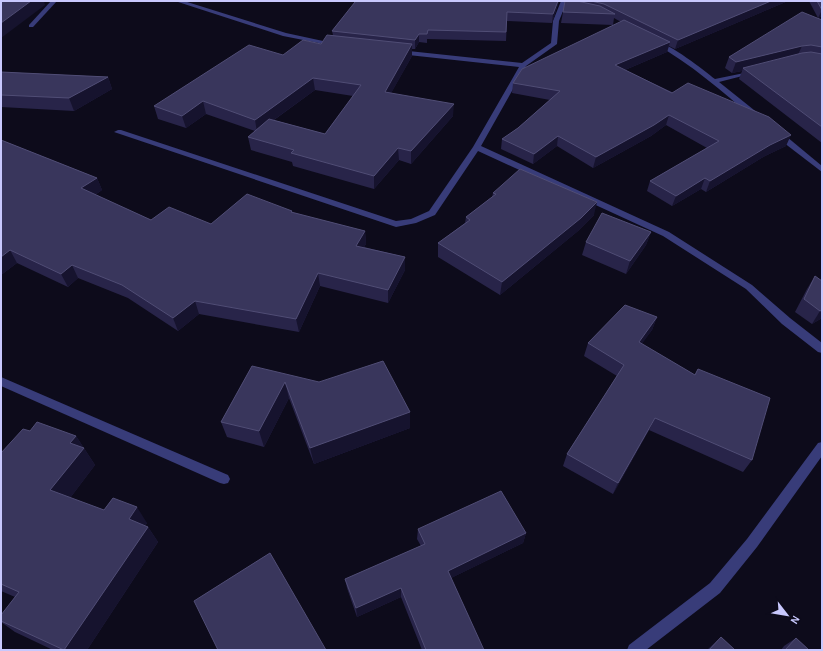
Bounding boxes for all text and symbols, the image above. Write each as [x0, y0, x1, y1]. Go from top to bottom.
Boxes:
north arrow [767, 595, 807, 635]
text: N [788, 614, 802, 626]

